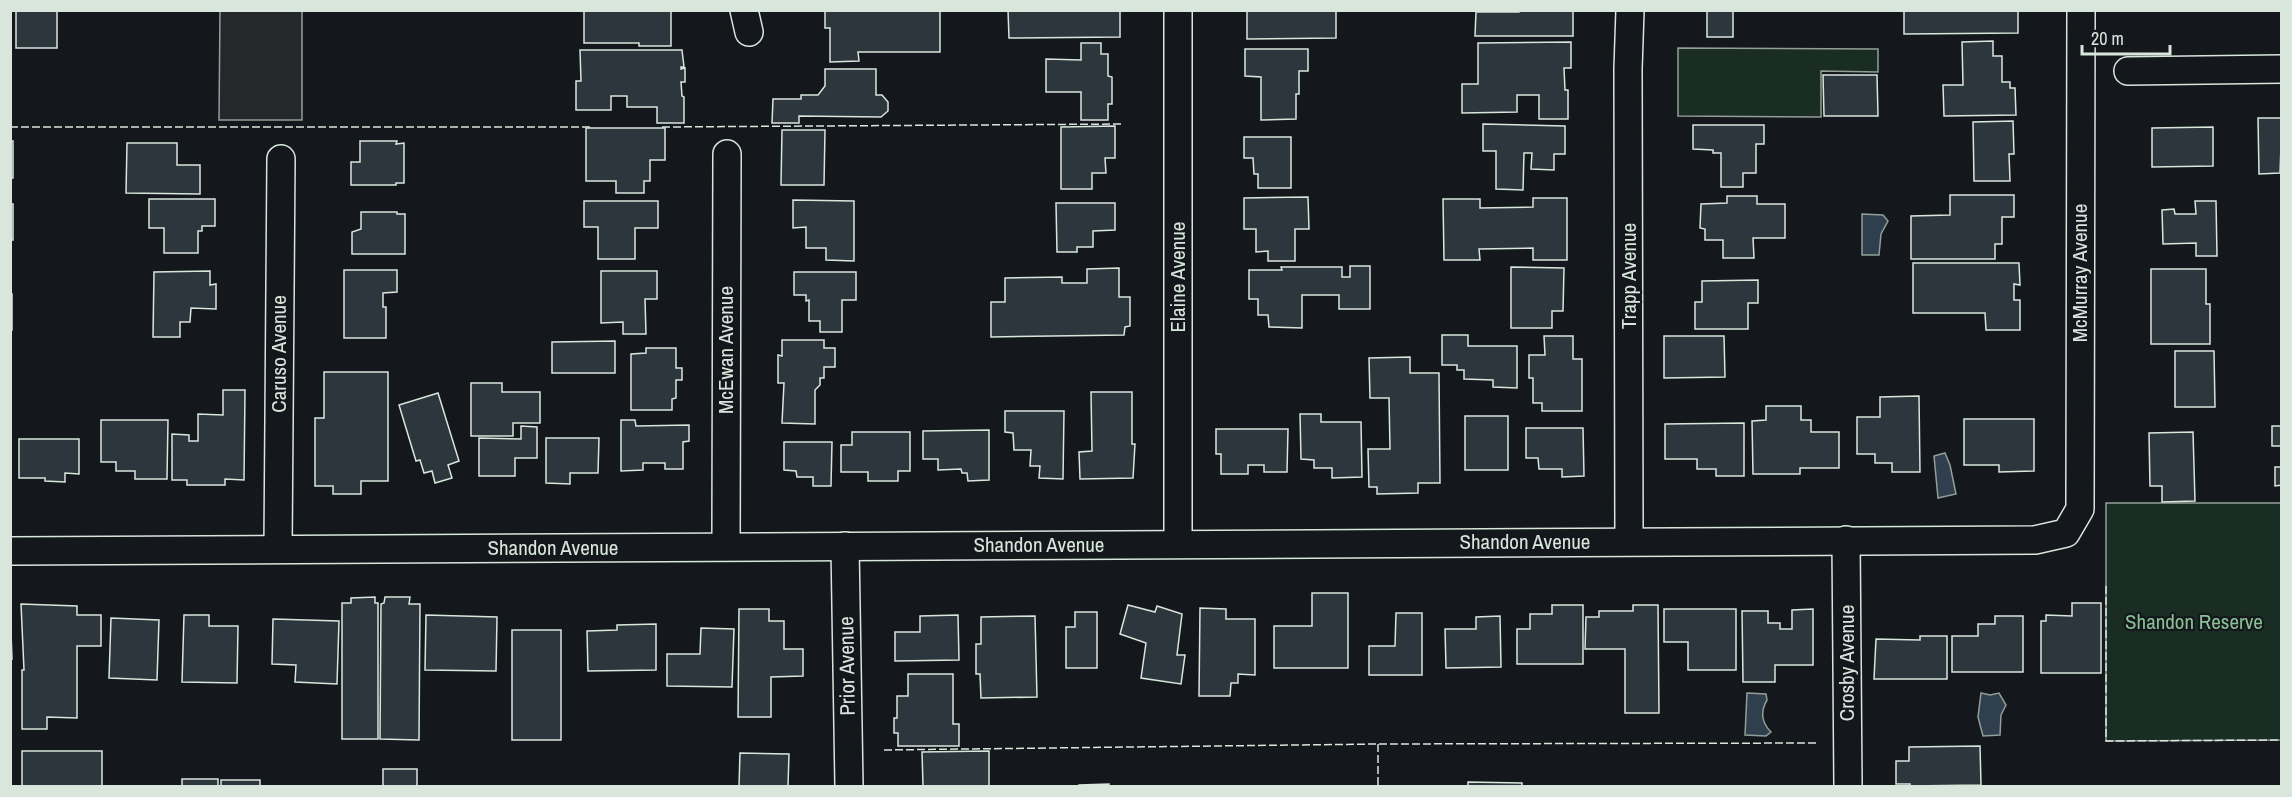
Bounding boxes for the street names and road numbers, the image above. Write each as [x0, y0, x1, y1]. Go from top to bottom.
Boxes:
street label: McMurray Avenue [2065, 204, 2094, 342]
street label: Elaine Avenue [1163, 222, 1192, 332]
street label: Trapp Avenue [1614, 223, 1643, 329]
street label: McEwan Avenue [711, 286, 740, 414]
street label: Caruso Avenue [264, 295, 293, 413]
street label: Shandon Avenue [1460, 527, 1590, 556]
street label: Shandon Avenue [974, 530, 1104, 559]
street label: Shandon Avenue [488, 533, 618, 562]
street label: Crosby Avenue [1832, 605, 1861, 721]
street label: Prior Avenue [831, 616, 862, 716]

